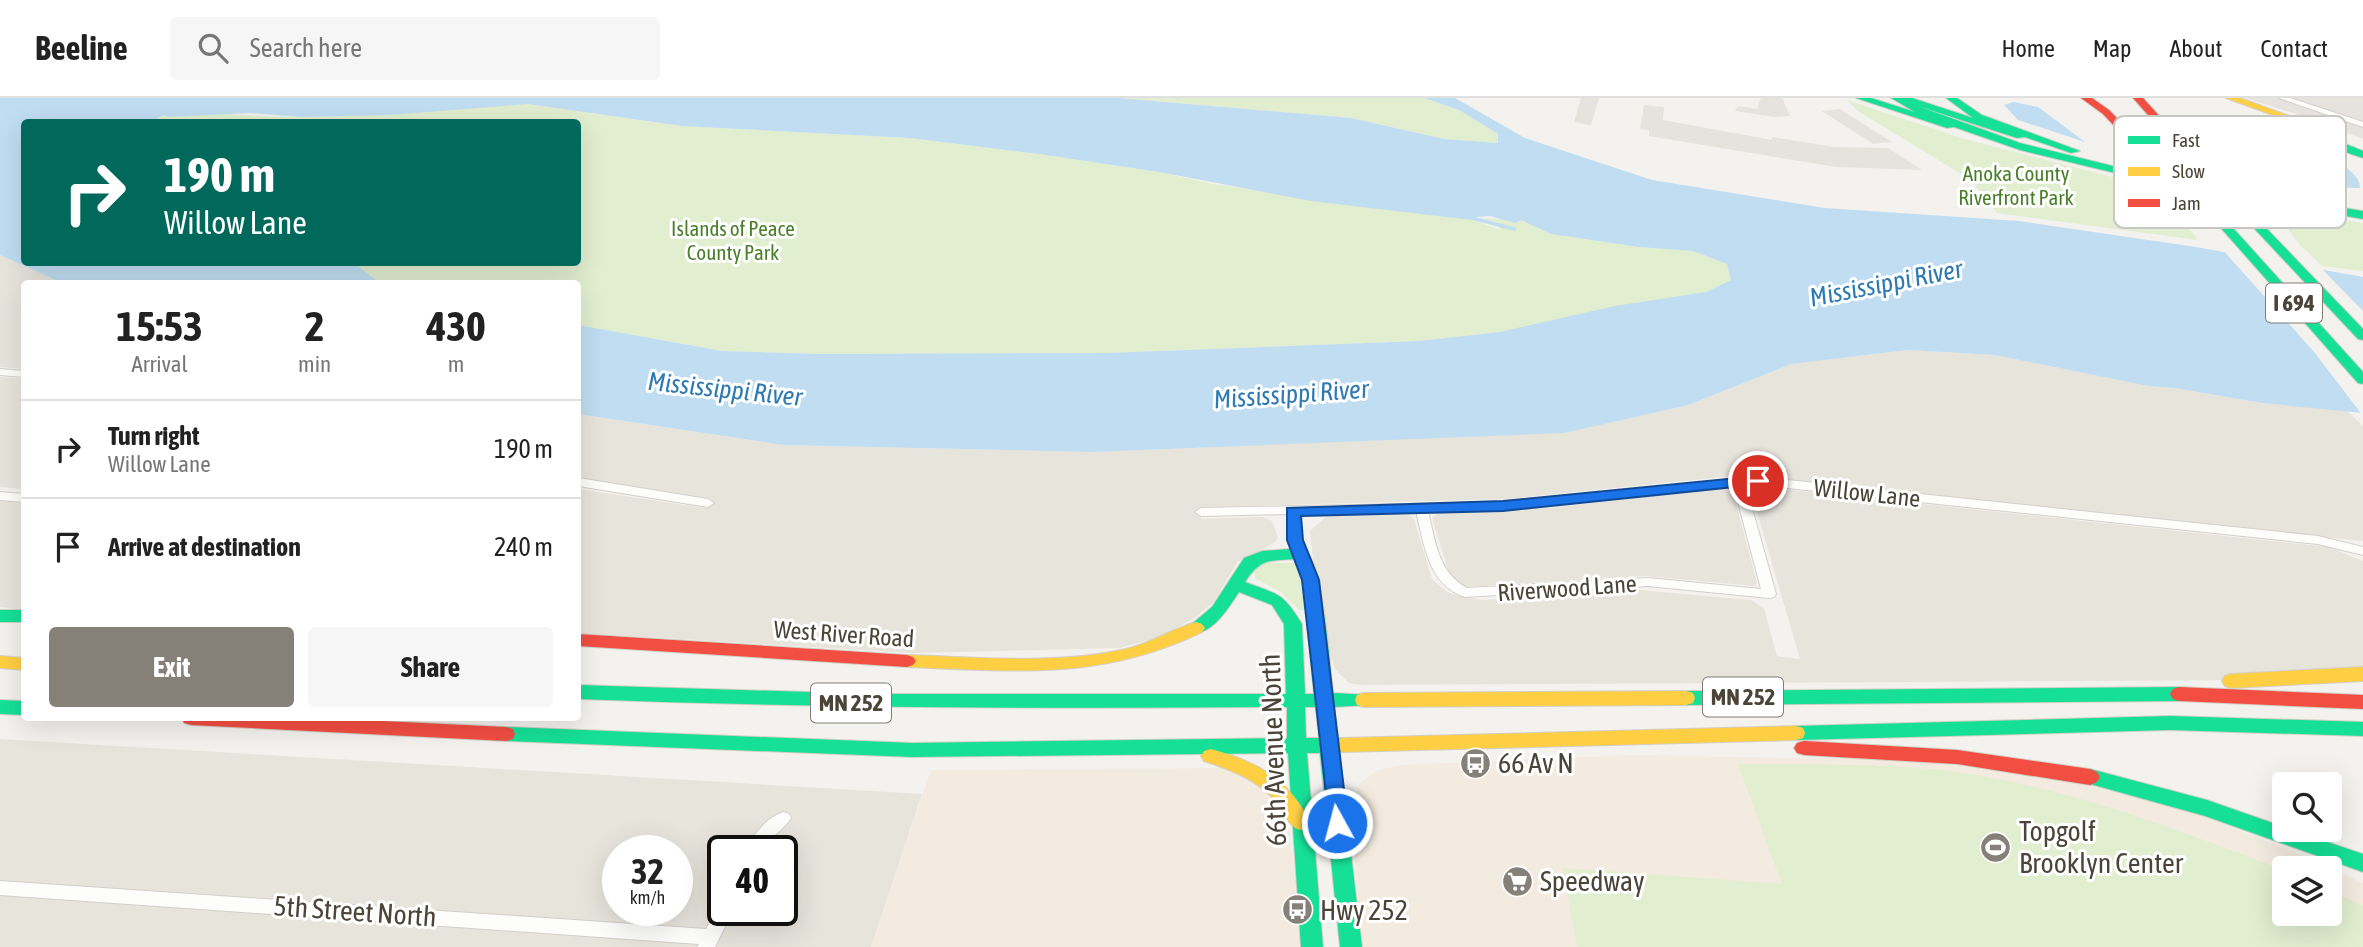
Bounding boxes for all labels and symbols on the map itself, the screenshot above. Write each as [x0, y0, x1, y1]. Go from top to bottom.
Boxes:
legend [2114, 116, 2346, 228]
text: Fast [2172, 129, 2200, 151]
text: Slow [2172, 160, 2206, 182]
park label: Anoka County Riverfront Park [1958, 161, 2074, 209]
text: Jam [2172, 192, 2201, 214]
park label: Islands of Peace County Park [671, 216, 795, 264]
water label: Mississippi River [1807, 253, 1966, 313]
road number: I 694 [2266, 284, 2322, 322]
water label: Mississippi River [646, 366, 805, 412]
water label: Mississippi River [1213, 374, 1371, 414]
pin [1728, 451, 1788, 511]
street label: Willow Lane [1812, 474, 1922, 512]
street label: Riverwood Lane [1497, 570, 1637, 606]
street label: West River Road [773, 616, 915, 652]
street label: 66th Avenue North [1254, 653, 1292, 847]
road number: MN 252 [1703, 678, 1783, 716]
road number: MN 252 [811, 684, 891, 722]
bus stop icon: 66 Av N [1458, 746, 1492, 780]
place label: 66 Av N [1498, 747, 1574, 779]
position arrow [1300, 786, 1374, 860]
place label: Topgolf Brooklyn Center [2019, 815, 2184, 879]
sports icon: Topgolf Brooklyn Center [1979, 830, 2013, 864]
speed limit sign: 40 [707, 835, 798, 926]
supermarket icon: Speedway [1500, 864, 1534, 898]
place label: Speedway [1540, 865, 1644, 897]
street label: 5th Street North [272, 889, 438, 933]
bus stop icon: Hwy 252 [1280, 893, 1314, 927]
place label: Hwy 252 [1320, 894, 1408, 926]

